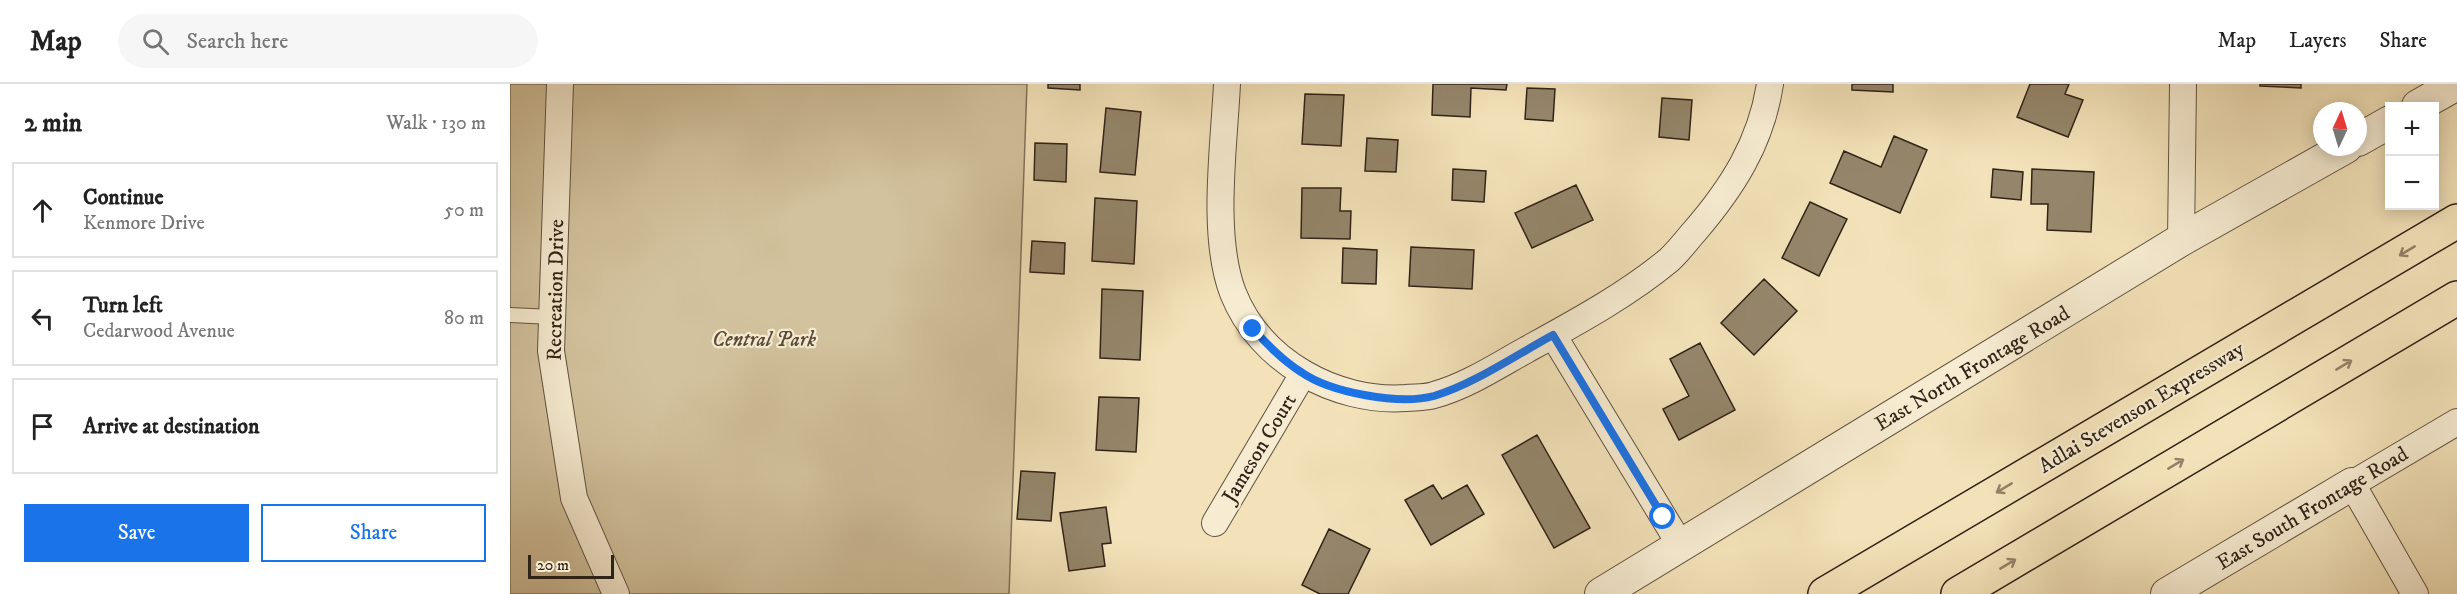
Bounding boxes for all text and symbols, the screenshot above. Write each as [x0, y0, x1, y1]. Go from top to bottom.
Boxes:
search box [118, 14, 538, 68]
text: Map [30, 24, 82, 59]
icon: search [139, 25, 172, 58]
text: Search here [187, 28, 288, 55]
text: Map [2217, 28, 2256, 54]
text: Layers [2289, 28, 2347, 54]
text: Share [2380, 28, 2427, 54]
north arrow [2313, 102, 2367, 156]
map controls [2385, 102, 2439, 210]
button: + [2385, 102, 2439, 156]
text: 2 min [24, 107, 82, 140]
text: Walk · 130 m [386, 111, 486, 136]
button: − [2385, 156, 2439, 210]
text: Continue [83, 184, 164, 211]
icon: ahead [26, 194, 59, 227]
text: 50 m [444, 198, 484, 223]
text: Kenmore Drive [83, 211, 205, 236]
street label: Recreation Drive [542, 219, 570, 361]
one-way arrow [2399, 245, 2416, 257]
text: Turn left [83, 292, 163, 319]
street label: East North Frontage Road [1871, 300, 2075, 437]
icon: left [26, 302, 59, 335]
text: 80 m [444, 306, 484, 331]
route end [1239, 315, 1265, 341]
text: Cedarwood Avenue [83, 319, 235, 344]
park label: Central Park [712, 327, 816, 353]
street label: Adlai Stevenson Expressway [2034, 336, 2250, 480]
one-way arrow [2335, 359, 2352, 371]
street label: Jameson Court [1216, 389, 1303, 510]
icon: arrive [26, 410, 59, 443]
text: Arrive at destination [83, 413, 260, 440]
street label: East South Frontage Road [2212, 441, 2413, 576]
one-way arrow [2167, 458, 2184, 470]
one-way arrow [1996, 483, 2013, 495]
route start [1649, 503, 1675, 529]
button: Save [24, 504, 249, 562]
button: Share [261, 504, 486, 562]
scale bar [528, 552, 614, 580]
text: 20 m [537, 555, 569, 575]
one-way arrow [1999, 558, 2016, 570]

